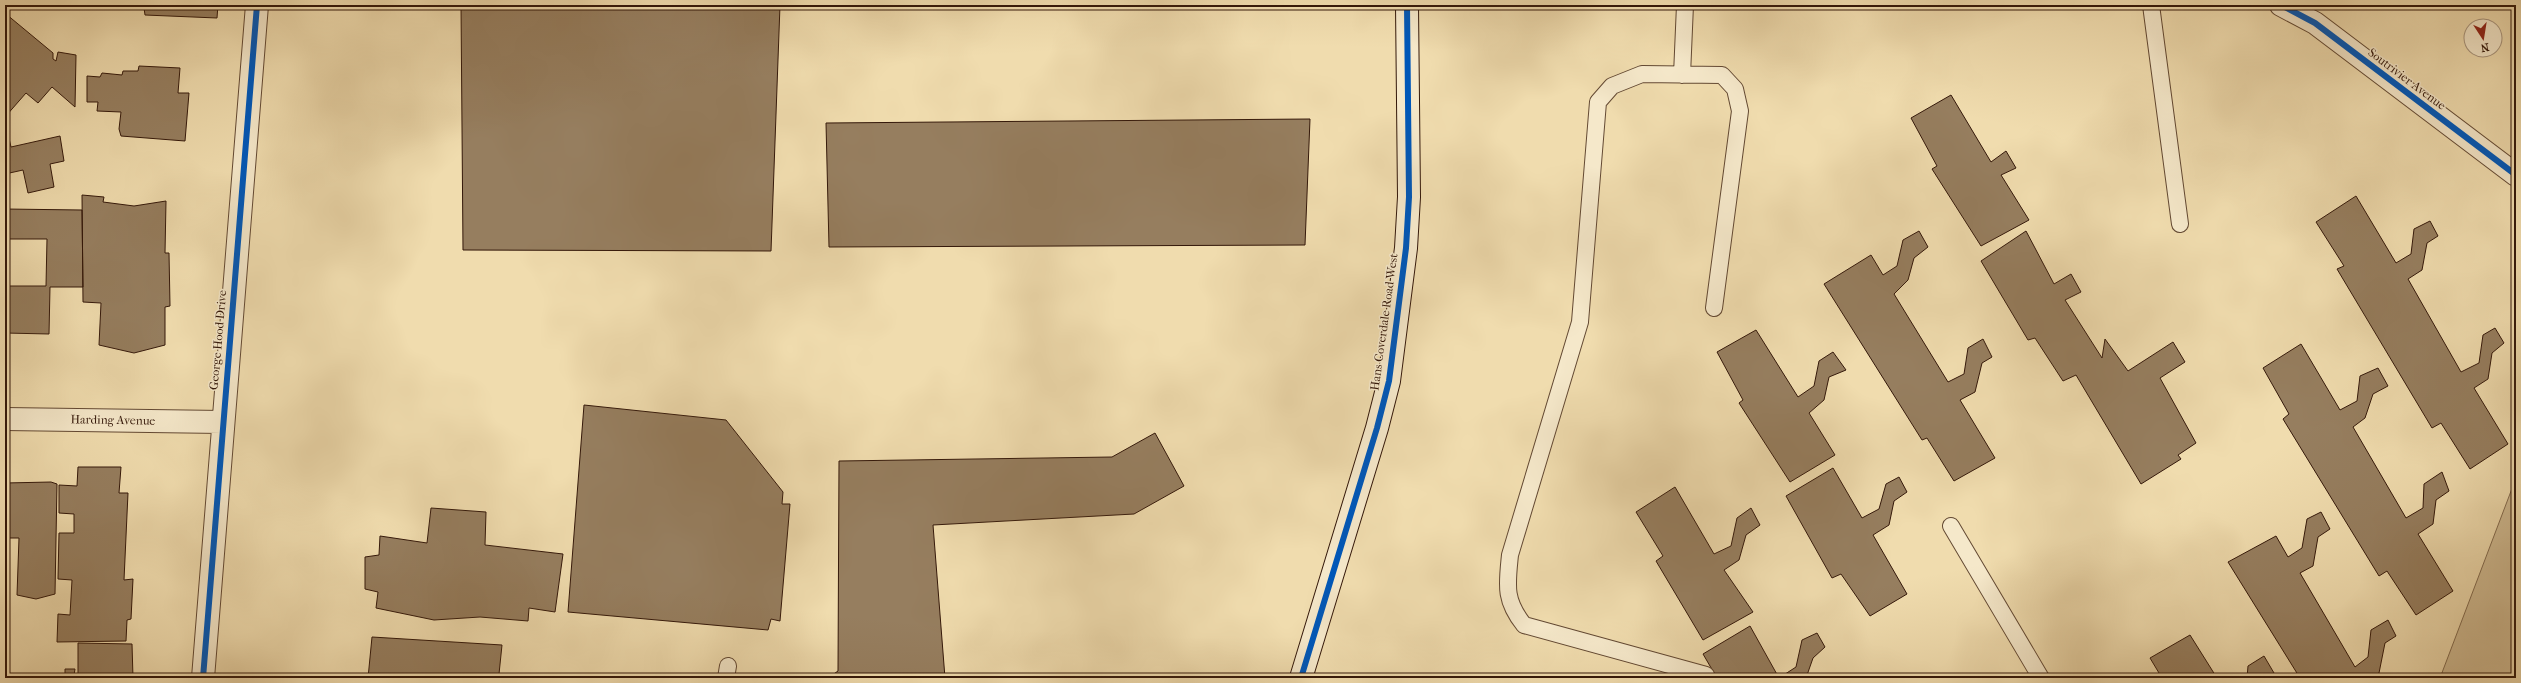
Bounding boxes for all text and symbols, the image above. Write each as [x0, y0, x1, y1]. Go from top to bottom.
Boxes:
north arrow [2463, 18, 2503, 58]
text: N [2479, 40, 2490, 55]
street label: Soutrivier Avenue [2365, 45, 2449, 113]
street label: Hans Coverdale Road West [1367, 252, 1401, 391]
street label: George Hood Drive [207, 289, 229, 391]
street label: Harding Avenue [71, 412, 156, 428]

